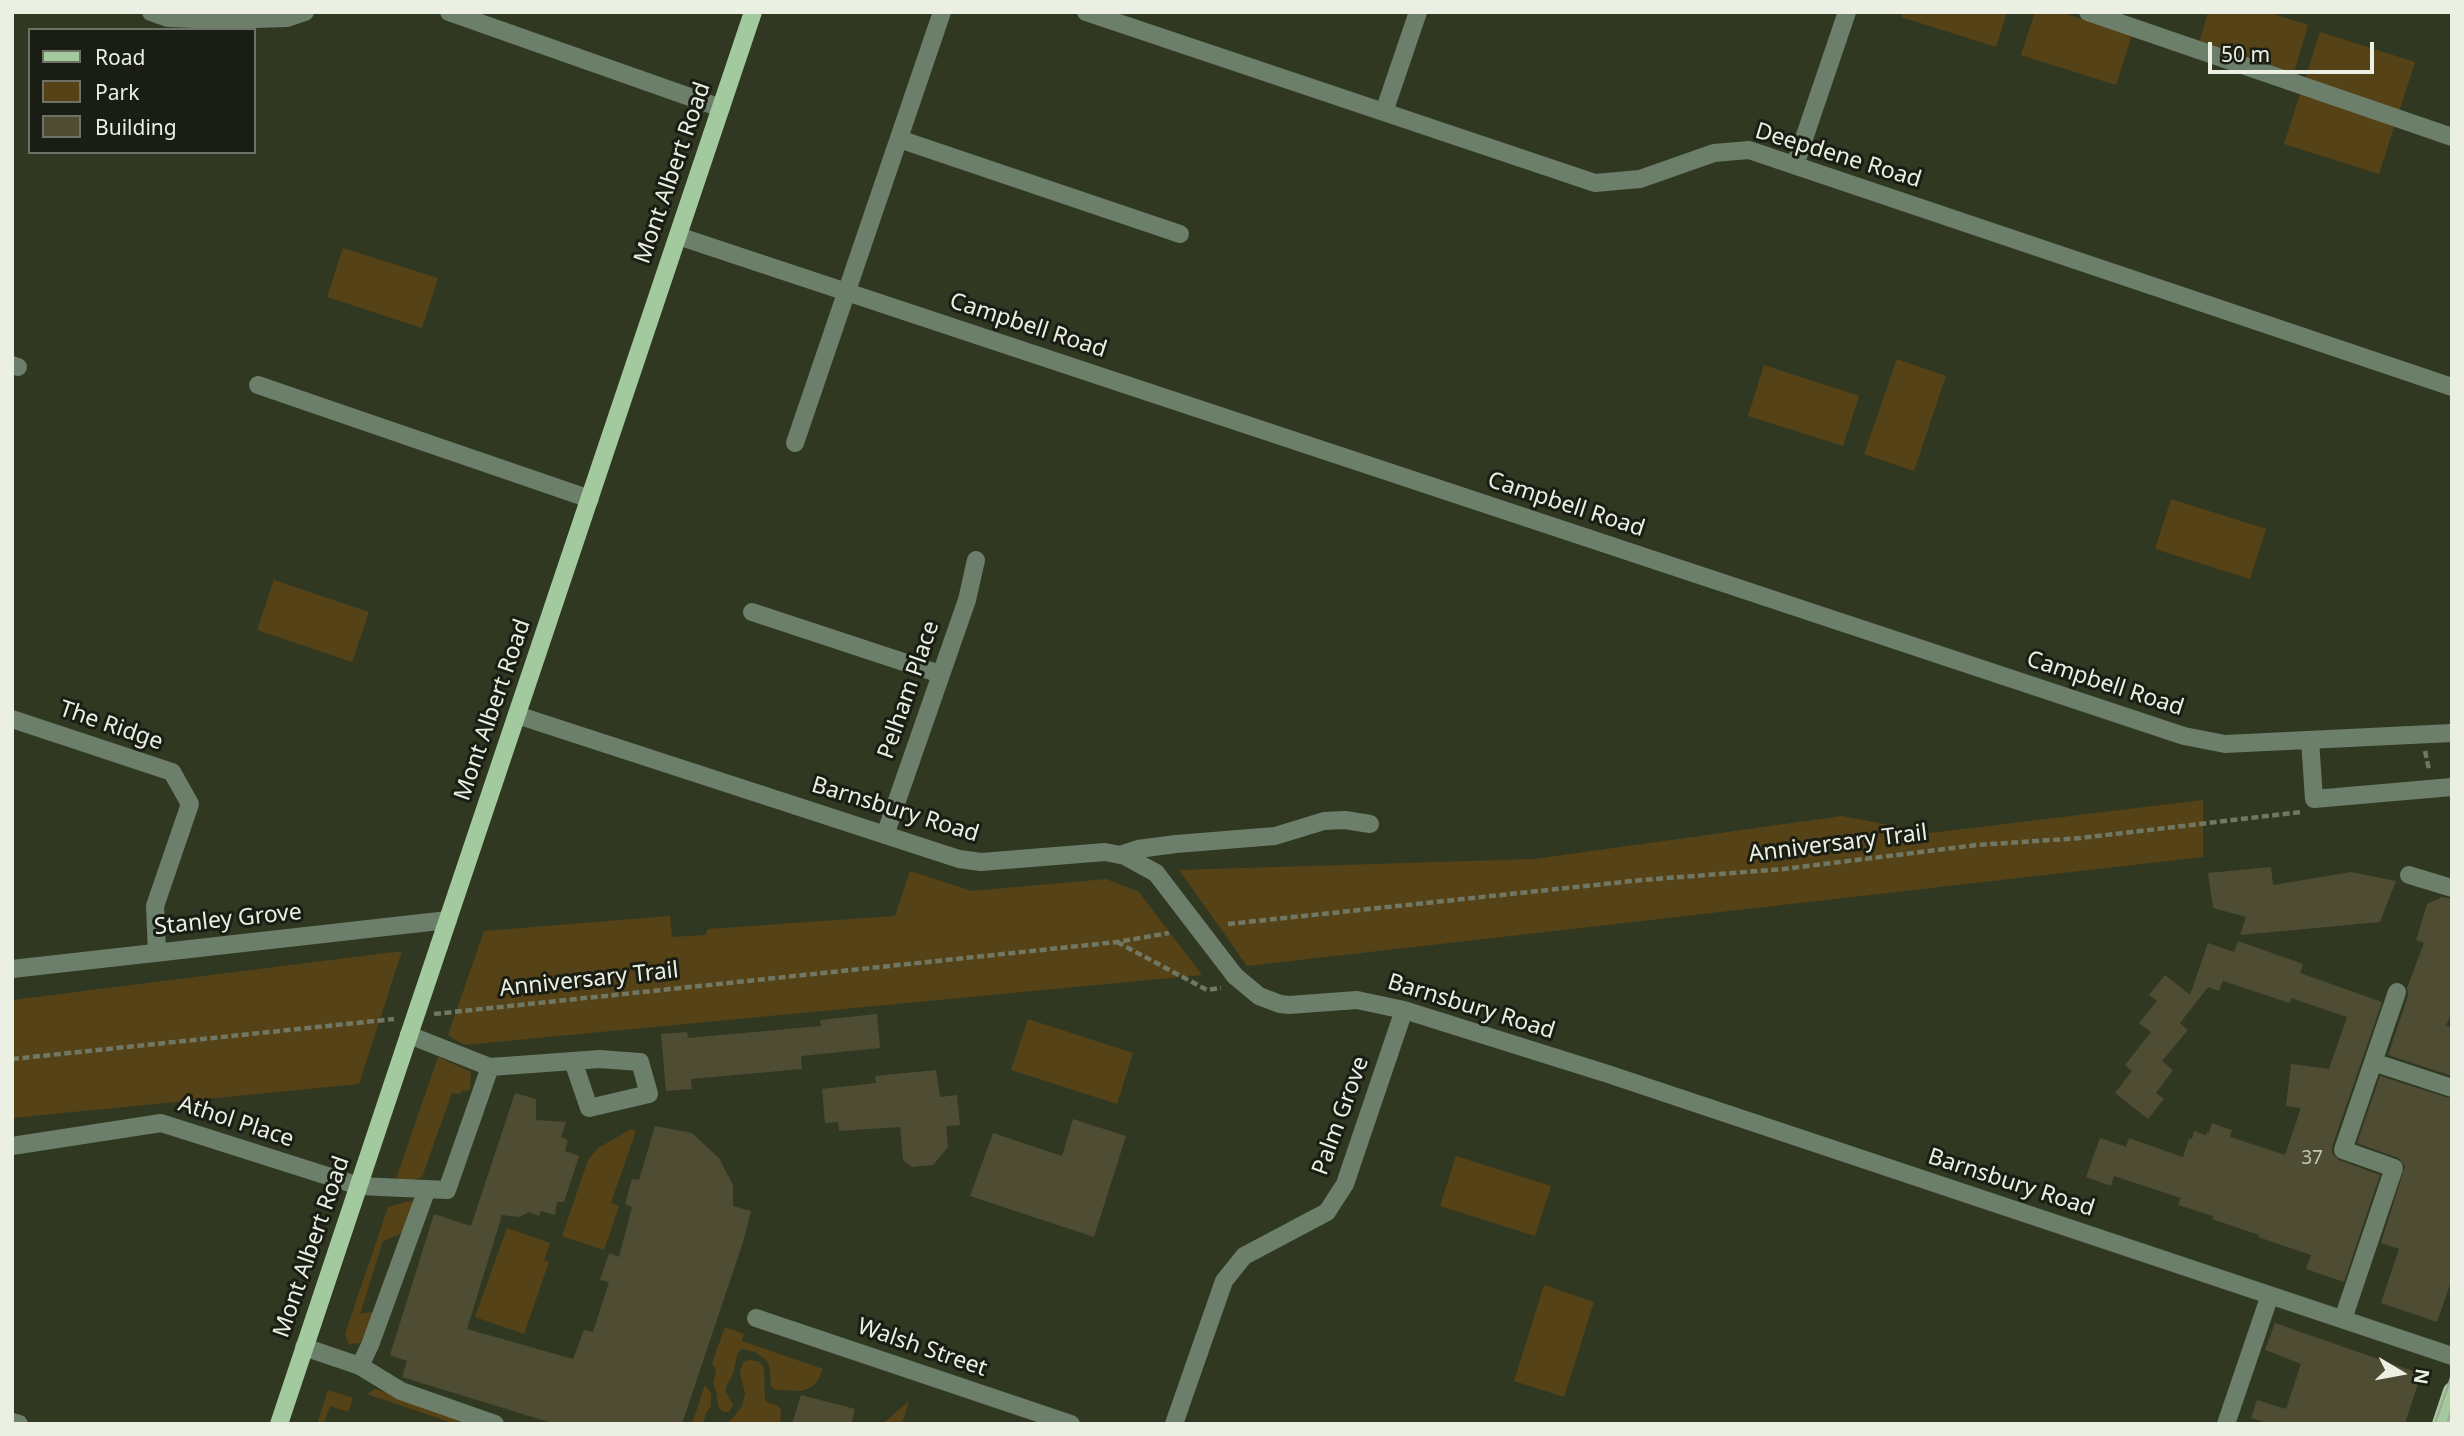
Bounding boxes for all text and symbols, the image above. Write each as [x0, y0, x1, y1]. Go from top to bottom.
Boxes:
legend [28, 28, 256, 154]
scale bar [2212, 28, 2378, 72]
text: 50 m [2221, 40, 2270, 68]
text: Road [95, 43, 145, 71]
text: Park [95, 78, 139, 106]
street label: Mont Albert Road [629, 79, 717, 267]
text: Building [95, 113, 177, 141]
street label: Deepdene Road [1752, 118, 1924, 194]
street label: Campbell Road [946, 288, 1110, 364]
street label: Campbell Road [1484, 467, 1648, 543]
street label: Mont Albert Road [449, 616, 537, 804]
street label: Pelham Place [872, 617, 946, 763]
street label: Campbell Road [2023, 646, 2187, 722]
street label: The Ridge [56, 695, 166, 757]
street label: Barnsbury Road [808, 771, 982, 849]
street label: Anniversary Trail [1747, 819, 1929, 869]
street label: Stanley Grove [153, 899, 303, 941]
street label: Anniversary Trail [498, 957, 680, 1003]
street label: Barnsbury Road [1384, 968, 1558, 1046]
street label: Palm Grove [1307, 1053, 1375, 1179]
street label: Athol Place [175, 1090, 297, 1154]
street label: Barnsbury Road [1924, 1143, 2098, 1223]
house number: 37 [2301, 1148, 2323, 1170]
street label: Mont Albert Road [268, 1153, 356, 1341]
street label: Walsh Street [854, 1313, 990, 1383]
north arrow [2366, 1338, 2436, 1408]
text: N [2408, 1367, 2436, 1387]

